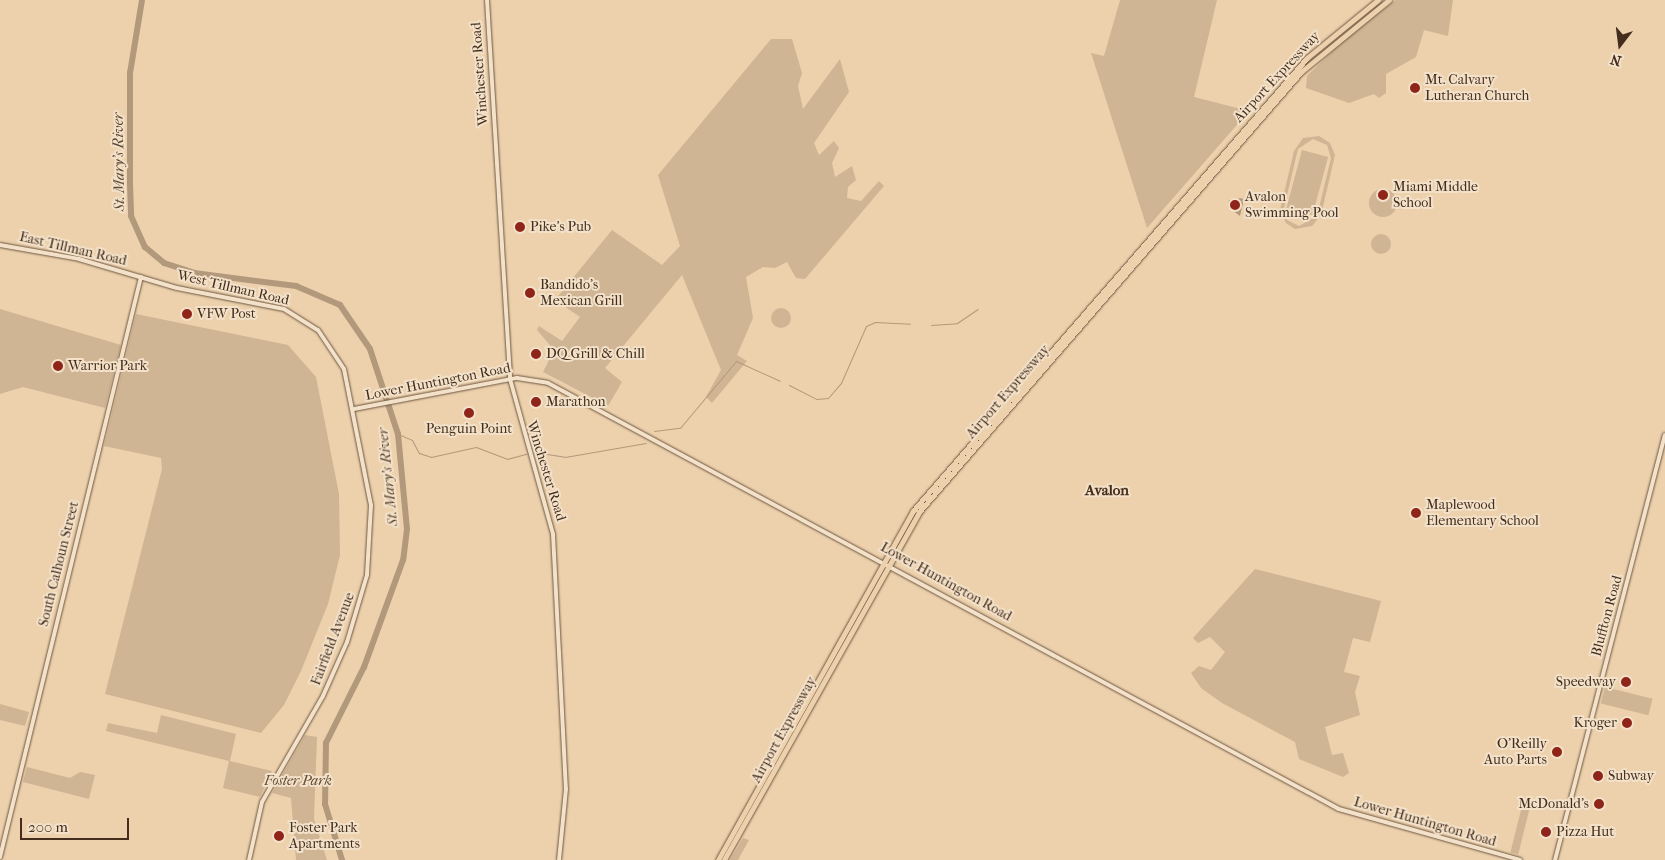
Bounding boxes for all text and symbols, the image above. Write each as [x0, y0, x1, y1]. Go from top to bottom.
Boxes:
north arrow [1595, 20, 1645, 70]
street label: Winchester Road [468, 22, 492, 126]
street label: Airport Expressway [1230, 28, 1324, 126]
text: N [1609, 50, 1623, 70]
place label: Mt. Calvary Lutheran Church [1425, 72, 1529, 104]
marker: Mt. Calvary Lutheran Church [1409, 82, 1421, 94]
water label: St. Mary's River [109, 112, 129, 212]
place label: Miami Middle School [1393, 179, 1478, 212]
place label: Avalon Swimming Pool [1245, 189, 1339, 222]
marker: Miami Middle School [1377, 189, 1389, 201]
marker: Avalon Swimming Pool [1229, 199, 1241, 211]
place label: Pike's Pub [530, 219, 591, 235]
marker: Pike's Pub [514, 221, 526, 233]
street label: East Tillman Road [18, 228, 128, 270]
street label: West Tillman Road [175, 267, 291, 309]
place label: Bandido's Mexican Grill [540, 277, 622, 310]
marker: Bandido's Mexican Grill [524, 287, 536, 299]
place label: VFW Post [197, 306, 256, 322]
marker: VFW Post [181, 308, 193, 320]
street label: Airport Expressway [963, 342, 1053, 442]
place label: DQ Grill & Chill [546, 346, 645, 362]
marker: DQ Grill & Chill [530, 348, 542, 360]
place label: Warrior Park [68, 358, 147, 374]
marker: Warrior Park [52, 360, 64, 372]
street label: Lower Huntington Road [364, 360, 512, 404]
place label: Marathon [546, 394, 606, 410]
marker: Marathon [530, 396, 542, 408]
marker: Penguin Point [463, 407, 475, 419]
street label: Winchester Road [523, 419, 569, 523]
place label: Penguin Point [426, 421, 512, 437]
water label: St. Mary's River [374, 427, 402, 527]
district label: Avalon [1085, 482, 1129, 500]
place label: Maplewood Elementary School [1426, 497, 1539, 530]
street label: South Calhoun Street [35, 500, 83, 628]
marker: Maplewood Elementary School [1410, 507, 1422, 519]
street label: Lower Huntington Road [877, 539, 1015, 625]
street label: Bluffton Road [1588, 574, 1626, 658]
street label: Fairfield Avenue [308, 590, 358, 688]
street label: Airport Expressway [748, 674, 820, 786]
place label: Speedway [1556, 674, 1616, 690]
marker: Speedway [1620, 676, 1632, 688]
place label: Kroger [1573, 715, 1617, 731]
marker: Kroger [1621, 717, 1633, 729]
place label: O'Reilly Auto Parts [1484, 736, 1547, 769]
marker: O'Reilly Auto Parts [1551, 746, 1563, 758]
place label: Subway [1608, 768, 1654, 784]
marker: Subway [1592, 770, 1604, 782]
park label: Foster Park [264, 773, 332, 789]
street label: Lower Huntington Road [1352, 794, 1498, 850]
place label: McDonald's [1518, 796, 1589, 812]
marker: McDonald's [1593, 798, 1605, 810]
scale bar [22, 808, 131, 840]
text: 200 m [28, 818, 68, 836]
place label: Foster Park Apartments [289, 820, 360, 852]
place label: Pizza Hut [1556, 824, 1614, 840]
marker: Pizza Hut [1540, 826, 1552, 838]
marker: Foster Park Apartments [273, 830, 285, 842]

